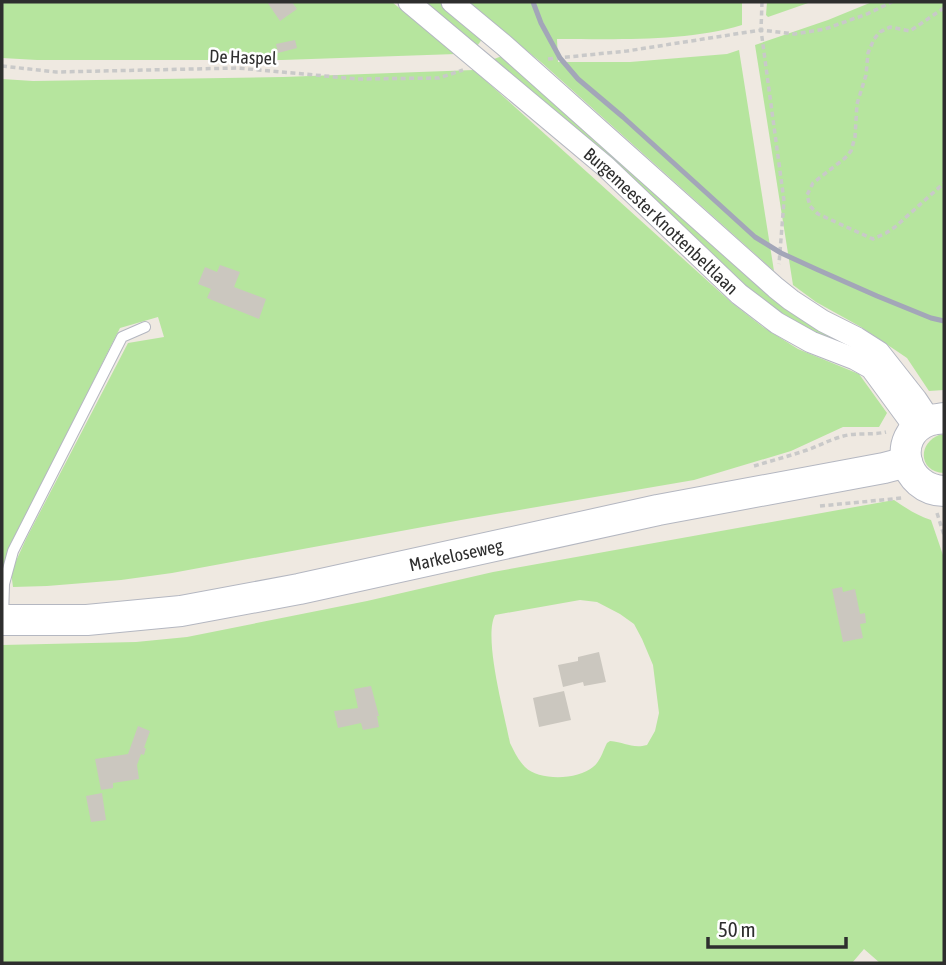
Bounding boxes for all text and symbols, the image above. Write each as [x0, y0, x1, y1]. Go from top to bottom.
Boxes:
street label: De Haspel [209, 45, 277, 69]
street label: Burgemeester Knottenbeltlaan [580, 143, 743, 298]
street label: Markeloseweg [407, 534, 505, 575]
scale bar [708, 906, 846, 950]
text: 50 m [718, 917, 756, 941]

